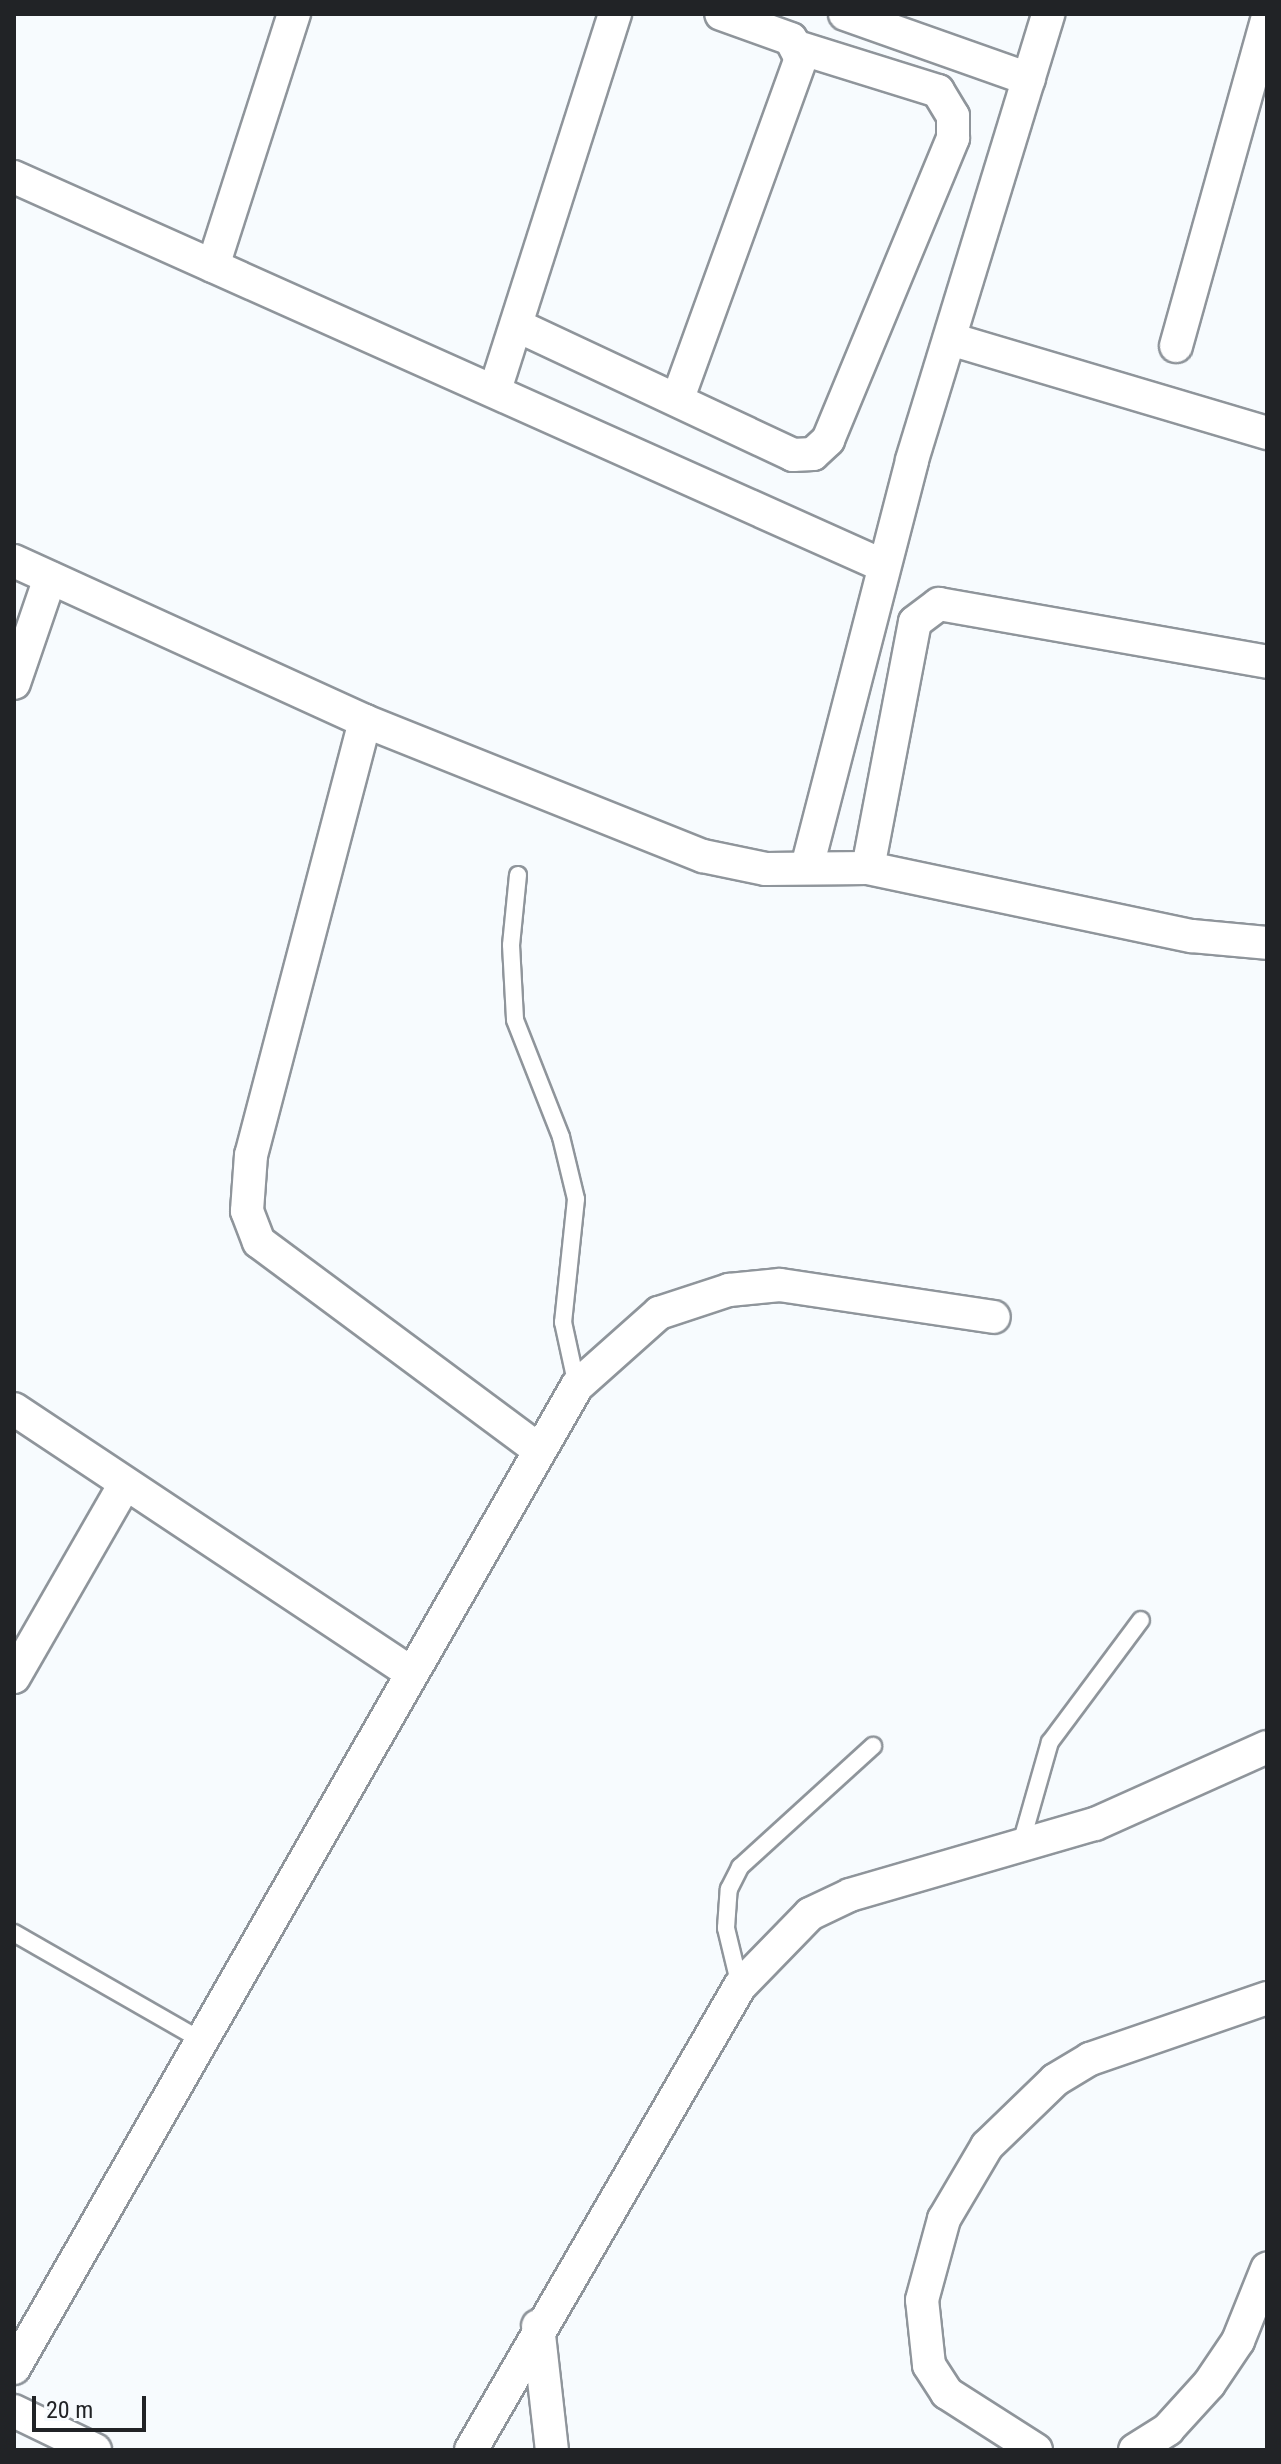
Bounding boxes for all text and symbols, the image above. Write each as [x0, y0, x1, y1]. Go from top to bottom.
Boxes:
scale bar [36, 2380, 150, 2430]
text: 20 m [46, 2396, 93, 2424]

